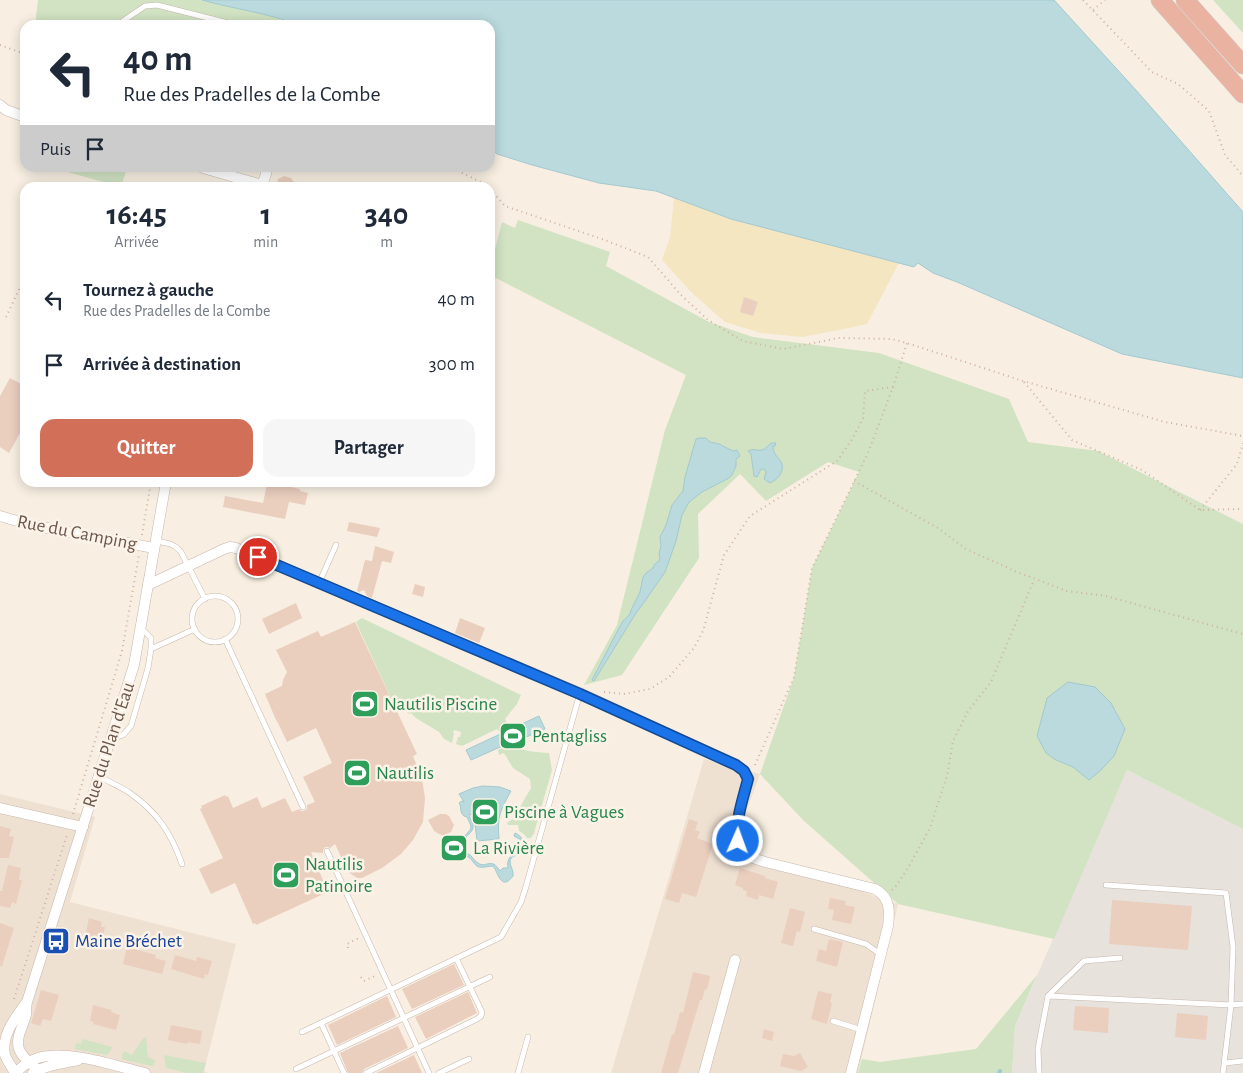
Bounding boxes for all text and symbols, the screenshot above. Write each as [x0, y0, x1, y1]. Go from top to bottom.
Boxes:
icon: left [40, 40, 105, 105]
text: 40 m [123, 42, 192, 77]
text: Rue des Pradelles de la Combe [123, 83, 381, 105]
icon: arrive [81, 135, 109, 163]
text: Puis [40, 140, 71, 159]
text: 16:45 [107, 200, 167, 230]
text: 1 [260, 200, 271, 230]
text: 340 [365, 200, 408, 230]
text: Arrivée [114, 234, 159, 250]
text: min [253, 234, 278, 250]
text: m [380, 234, 393, 250]
text: Tournez à gauche [83, 281, 214, 300]
icon: left [40, 286, 68, 314]
text: 40 m [437, 290, 475, 309]
text: Rue des Pradelles de la Combe [83, 303, 270, 319]
icon: arrive [40, 351, 68, 379]
text: Arrivée à destination [83, 355, 241, 374]
text: 300 m [429, 355, 475, 374]
button: Quitter [40, 419, 253, 477]
button: Partager [263, 419, 475, 477]
street label: Rue du Camping [16, 512, 139, 554]
pin [237, 536, 279, 578]
icon: arrive [244, 543, 272, 571]
street label: Rue du Plan d'Eau [80, 680, 138, 810]
sports icon: Nautilis Piscine [350, 689, 380, 719]
place label: Nautilis Piscine [384, 695, 497, 714]
sports icon: Pentagliss [498, 721, 528, 751]
place label: Pentagliss [532, 727, 607, 746]
sports icon: Nautilis [342, 758, 372, 788]
place label: Nautilis [376, 764, 434, 783]
sports icon: Piscine à Vagues [470, 797, 500, 827]
place label: Piscine à Vagues [504, 803, 624, 822]
position arrow [711, 814, 763, 866]
sports icon: La Rivière [439, 833, 469, 863]
place label: La Rivière [473, 839, 544, 858]
place label: Nautilis Patinoire [305, 855, 372, 896]
sports icon: Nautilis Patinoire [271, 860, 301, 890]
bus stop icon: Maine Bréchet [41, 926, 71, 956]
place label: Maine Bréchet [75, 932, 182, 951]

